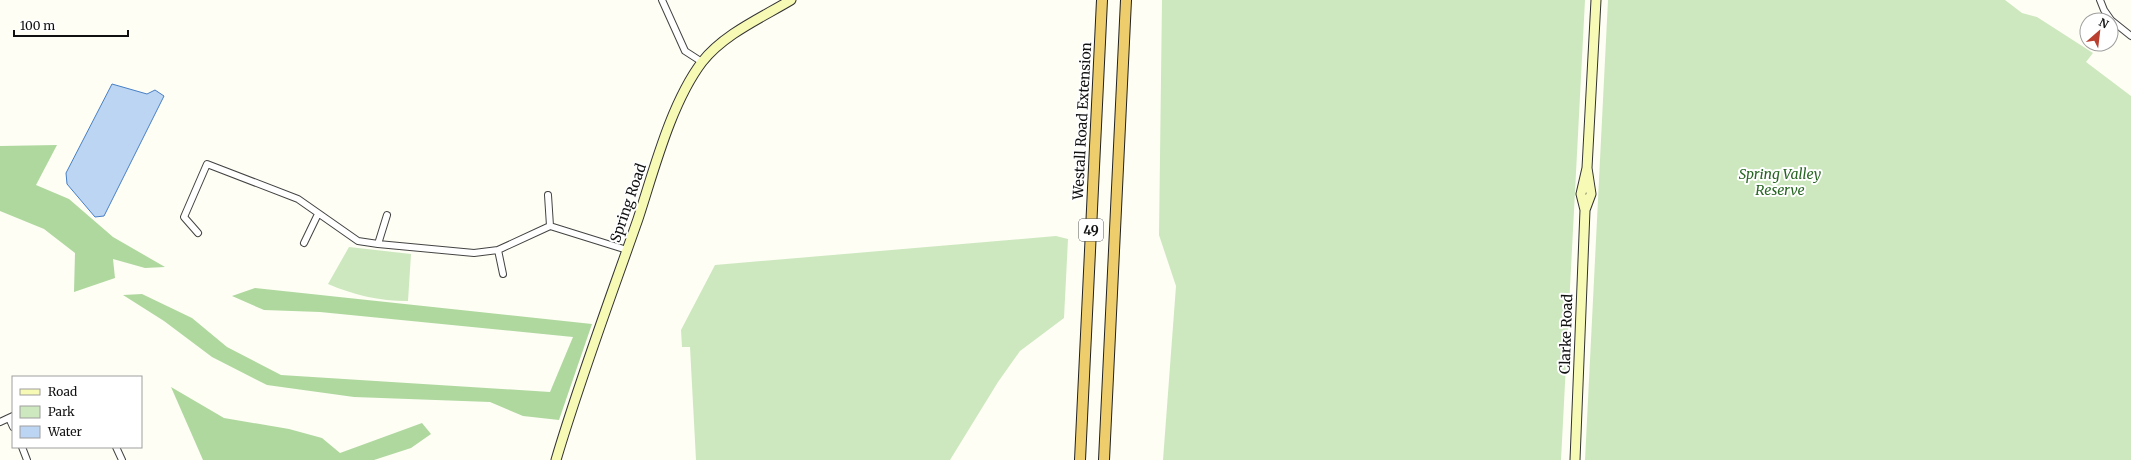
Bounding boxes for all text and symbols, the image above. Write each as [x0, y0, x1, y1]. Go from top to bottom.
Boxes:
scale bar [14, 12, 128, 38]
north arrow [2079, 12, 2119, 52]
text: N [2097, 15, 2111, 32]
text: 100 m [20, 18, 55, 33]
street label: Westall Road Extension [1069, 42, 1095, 201]
street label: Spring Road [606, 161, 650, 245]
park label: Spring Valley Reserve [1739, 165, 1822, 199]
road number: 49 [1079, 219, 1103, 241]
street label: Clarke Road [1556, 293, 1576, 374]
legend [12, 376, 142, 448]
text: Road [48, 384, 77, 399]
text: Park [48, 404, 75, 419]
text: Water [47, 424, 83, 439]

